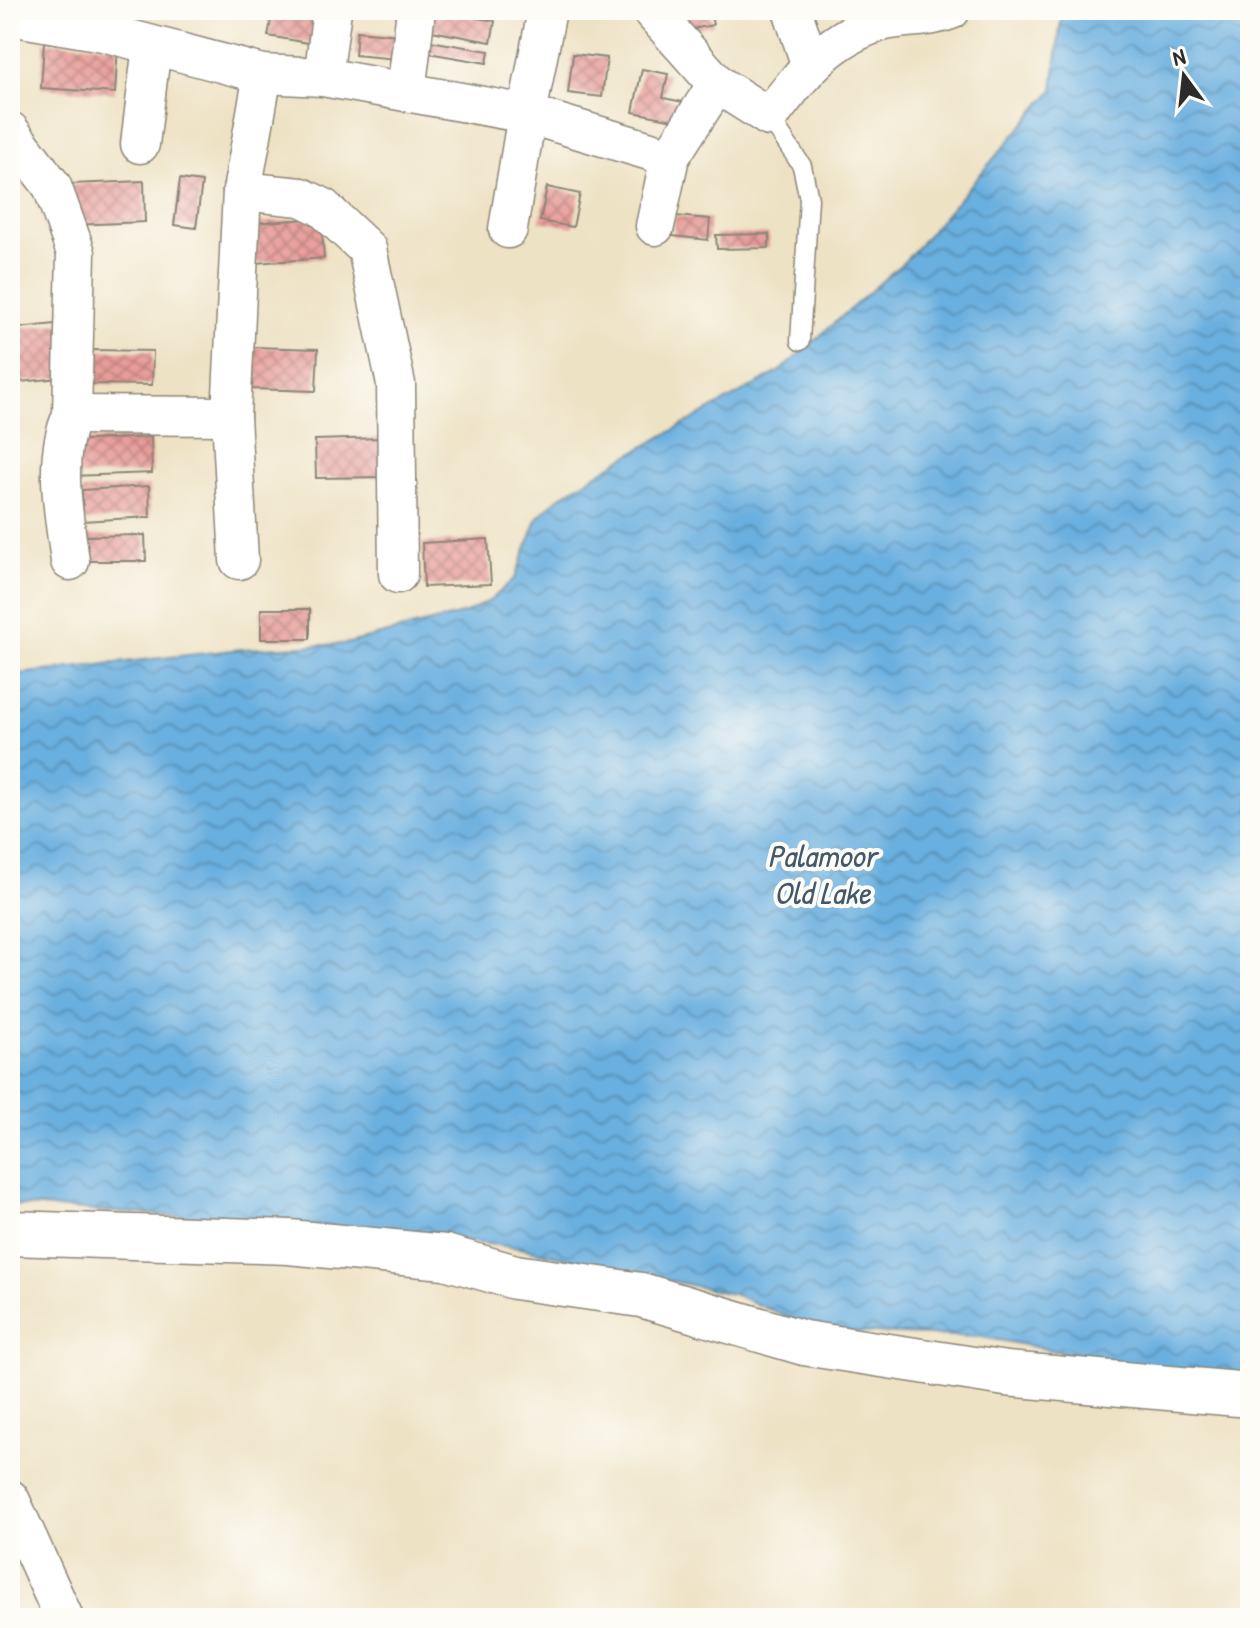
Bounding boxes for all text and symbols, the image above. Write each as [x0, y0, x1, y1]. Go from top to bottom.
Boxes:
north arrow [1144, 36, 1224, 116]
text: N [1169, 41, 1189, 73]
water label: Palamoor Old Lake [768, 834, 880, 914]

